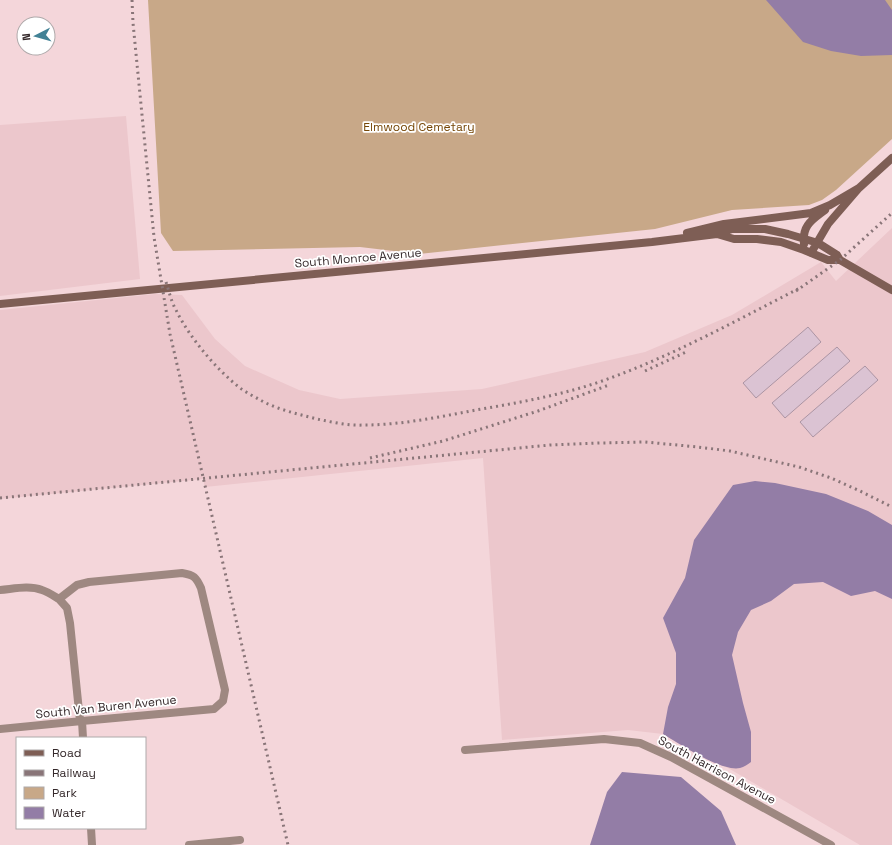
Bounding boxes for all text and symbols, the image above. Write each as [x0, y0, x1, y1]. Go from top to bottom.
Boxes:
north arrow [16, 16, 56, 56]
text: N [19, 33, 33, 41]
park label: Elmwood Cemetary [363, 119, 475, 135]
street label: South Monroe Avenue [294, 244, 422, 272]
street label: South Van Buren Avenue [35, 692, 177, 722]
street label: South Harrison Avenue [655, 732, 779, 808]
legend [16, 737, 146, 829]
text: Road [52, 745, 81, 761]
text: Railway [52, 765, 96, 781]
text: Park [52, 785, 77, 801]
text: Water [52, 805, 86, 821]

